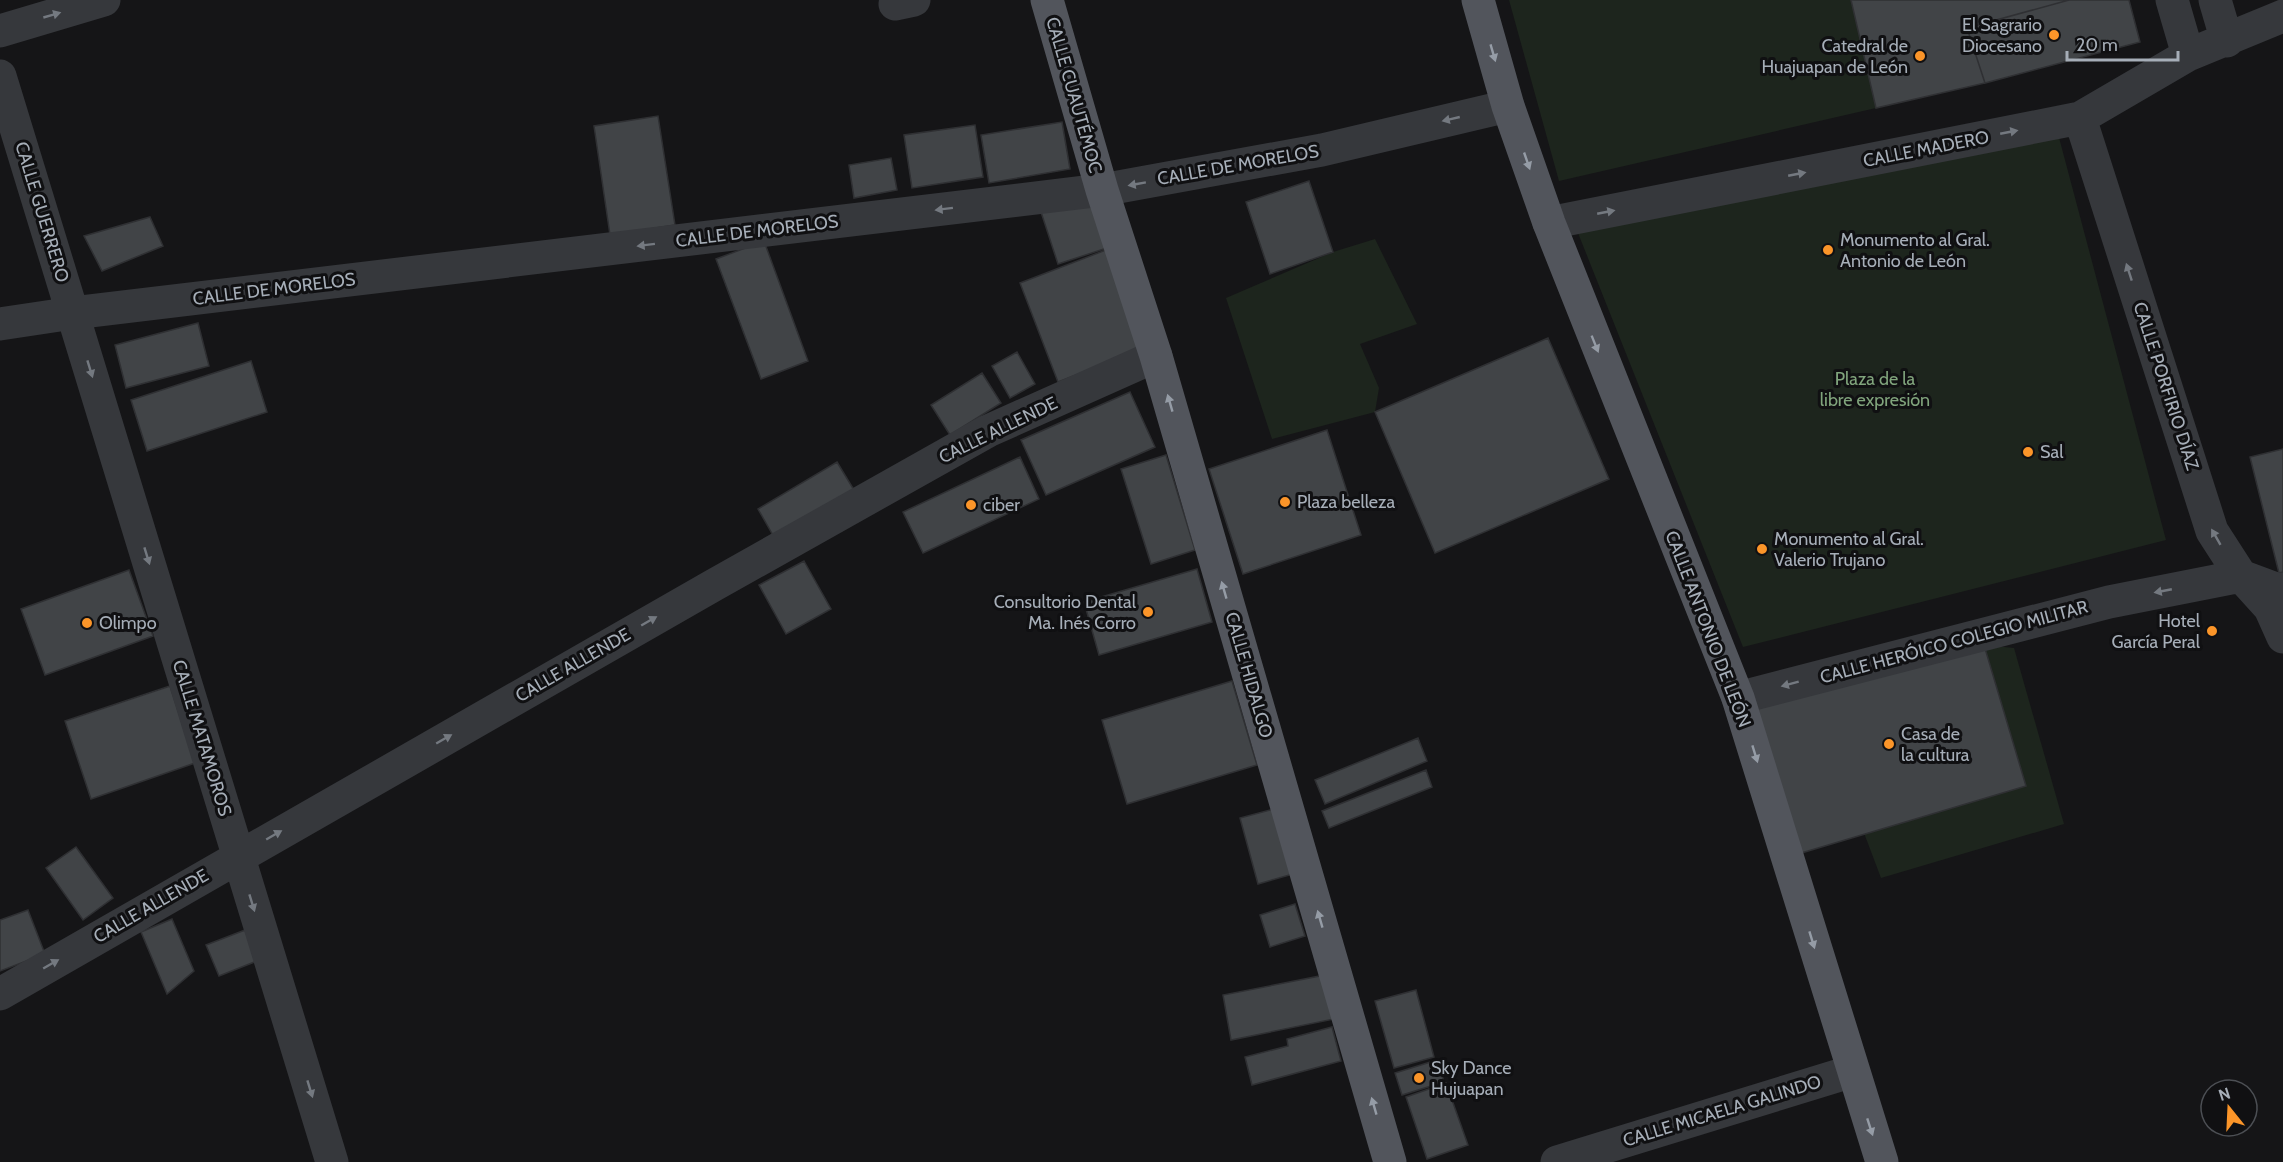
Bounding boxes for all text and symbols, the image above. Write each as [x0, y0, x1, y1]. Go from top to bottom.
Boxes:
one-way arrow [43, 10, 61, 19]
place label: El Sagrario Diocesano [1962, 14, 2042, 57]
street label: CALLE CUAUTÉMOC [1041, 15, 1107, 175]
scale bar [2067, 24, 2178, 62]
marker: El Sagrario Diocesano [2047, 28, 2061, 42]
text: 20 m [2076, 34, 2118, 56]
place label: Catedral de Huajuapan de León [1761, 35, 1908, 78]
one-way arrow [1489, 44, 1498, 62]
marker: Catedral de Huajuapan de León [1913, 49, 1927, 63]
one-way arrow [1442, 115, 1460, 125]
street label: CALLE MADERO [1861, 126, 1991, 172]
one-way arrow [2000, 127, 2019, 136]
street label: CALLE GUERRERO [10, 139, 74, 285]
street label: CALLE DE MORELOS [1156, 140, 1320, 190]
one-way arrow [1523, 152, 1533, 170]
one-way arrow [1788, 169, 1807, 178]
one-way arrow [1127, 180, 1146, 189]
one-way arrow [934, 204, 953, 214]
one-way arrow [1597, 207, 1616, 216]
street label: CALLE DE MORELOS [675, 210, 839, 252]
place label: Monumento al Gral. Antonio de León [1840, 229, 1990, 272]
one-way arrow [636, 240, 655, 249]
marker: Monumento al Gral. Antonio de León [1821, 243, 1835, 257]
one-way arrow [2124, 263, 2133, 281]
street label: CALLE DE MORELOS [192, 268, 356, 310]
street label: CALLE PORFIRIO DÍAZ [2128, 299, 2204, 473]
one-way arrow [1591, 335, 1601, 353]
one-way arrow [86, 360, 95, 378]
park label: Plaza de la libre expresión [1820, 368, 1930, 411]
street label: CALLE ALLENDE [935, 392, 1061, 468]
one-way arrow [1165, 394, 1174, 412]
place label: Sal [2040, 441, 2064, 463]
marker: Sal [2021, 445, 2035, 459]
place label: Plaza belleza [1297, 491, 1396, 513]
place label: ciber [983, 494, 1020, 516]
marker: Plaza belleza [1278, 495, 1292, 509]
marker: ciber [964, 498, 978, 512]
street label: CALLE ANTONIO DE LEÓN [1660, 528, 1756, 730]
place label: Monumento al Gral. Valerio Trujano [1774, 528, 1924, 571]
one-way arrow [2211, 528, 2221, 545]
marker: Monumento al Gral. Valerio Trujano [1755, 542, 1769, 556]
one-way arrow [143, 547, 152, 565]
one-way arrow [1219, 581, 1228, 599]
one-way arrow [2153, 587, 2172, 596]
place label: Consultorio Dental Ma. Inés Corro [994, 591, 1137, 634]
street label: CALLE HERÓICO COLEGIO MILITAR [1818, 596, 2090, 688]
marker: Consultorio Dental Ma. Inés Corro [1141, 605, 1155, 619]
street label: CALLE HIDALGO [1221, 609, 1278, 741]
place label: Hotel García Peral [2111, 610, 2201, 653]
place label: Olimpo [99, 612, 157, 634]
marker: Olimpo [80, 616, 94, 630]
one-way arrow [641, 616, 657, 627]
street label: CALLE ALLENDE [512, 623, 634, 707]
marker: Hotel García Peral [2205, 624, 2219, 638]
street label: CALLE MATAMOROS [168, 657, 236, 819]
one-way arrow [1781, 680, 1799, 690]
place label: Casa de la cultura [1901, 723, 1970, 766]
one-way arrow [435, 734, 452, 744]
marker: Casa de la cultura [1882, 737, 1896, 751]
one-way arrow [1751, 745, 1760, 763]
one-way arrow [266, 830, 282, 841]
street label: CALLE ALLENDE [90, 864, 212, 948]
one-way arrow [248, 894, 257, 912]
one-way arrow [1315, 909, 1324, 927]
one-way arrow [1808, 931, 1818, 949]
one-way arrow [43, 959, 59, 970]
place label: Sky Dance Hujuapan [1431, 1057, 1512, 1100]
street label: CALLE MICAELA GALINDO [1620, 1070, 1824, 1152]
marker: Sky Dance Hujuapan [1412, 1071, 1426, 1085]
north arrow [2199, 1078, 2259, 1138]
one-way arrow [306, 1080, 315, 1098]
text: N [2216, 1083, 2233, 1105]
one-way arrow [1369, 1097, 1378, 1115]
one-way arrow [1866, 1118, 1875, 1136]

